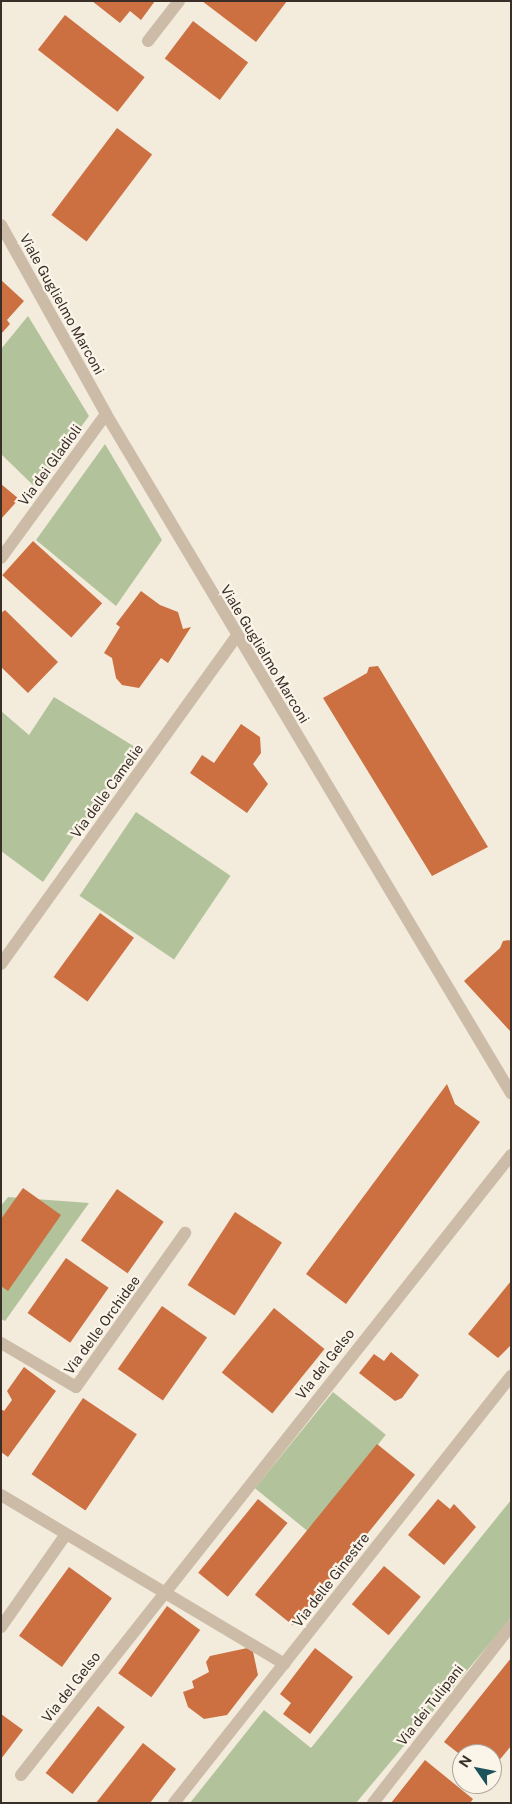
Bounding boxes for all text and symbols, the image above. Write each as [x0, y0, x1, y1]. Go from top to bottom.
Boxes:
street label: Viale Guglielmo Marconi [16, 231, 108, 377]
street label: Via dei Gladioli [15, 421, 85, 509]
street label: Viale Guglielmo Marconi [217, 582, 313, 726]
street label: Via delle Camelie [67, 741, 147, 841]
street label: Via delle Orchidee [60, 1272, 144, 1378]
street label: Via del Gelso [292, 1325, 358, 1403]
street label: Via delle Ginestre [289, 1530, 373, 1630]
street label: Via del Gelso [38, 1648, 104, 1726]
street label: Via dei Tulipani [393, 1661, 467, 1749]
north arrow [452, 1744, 502, 1794]
text: N [456, 1752, 475, 1770]

